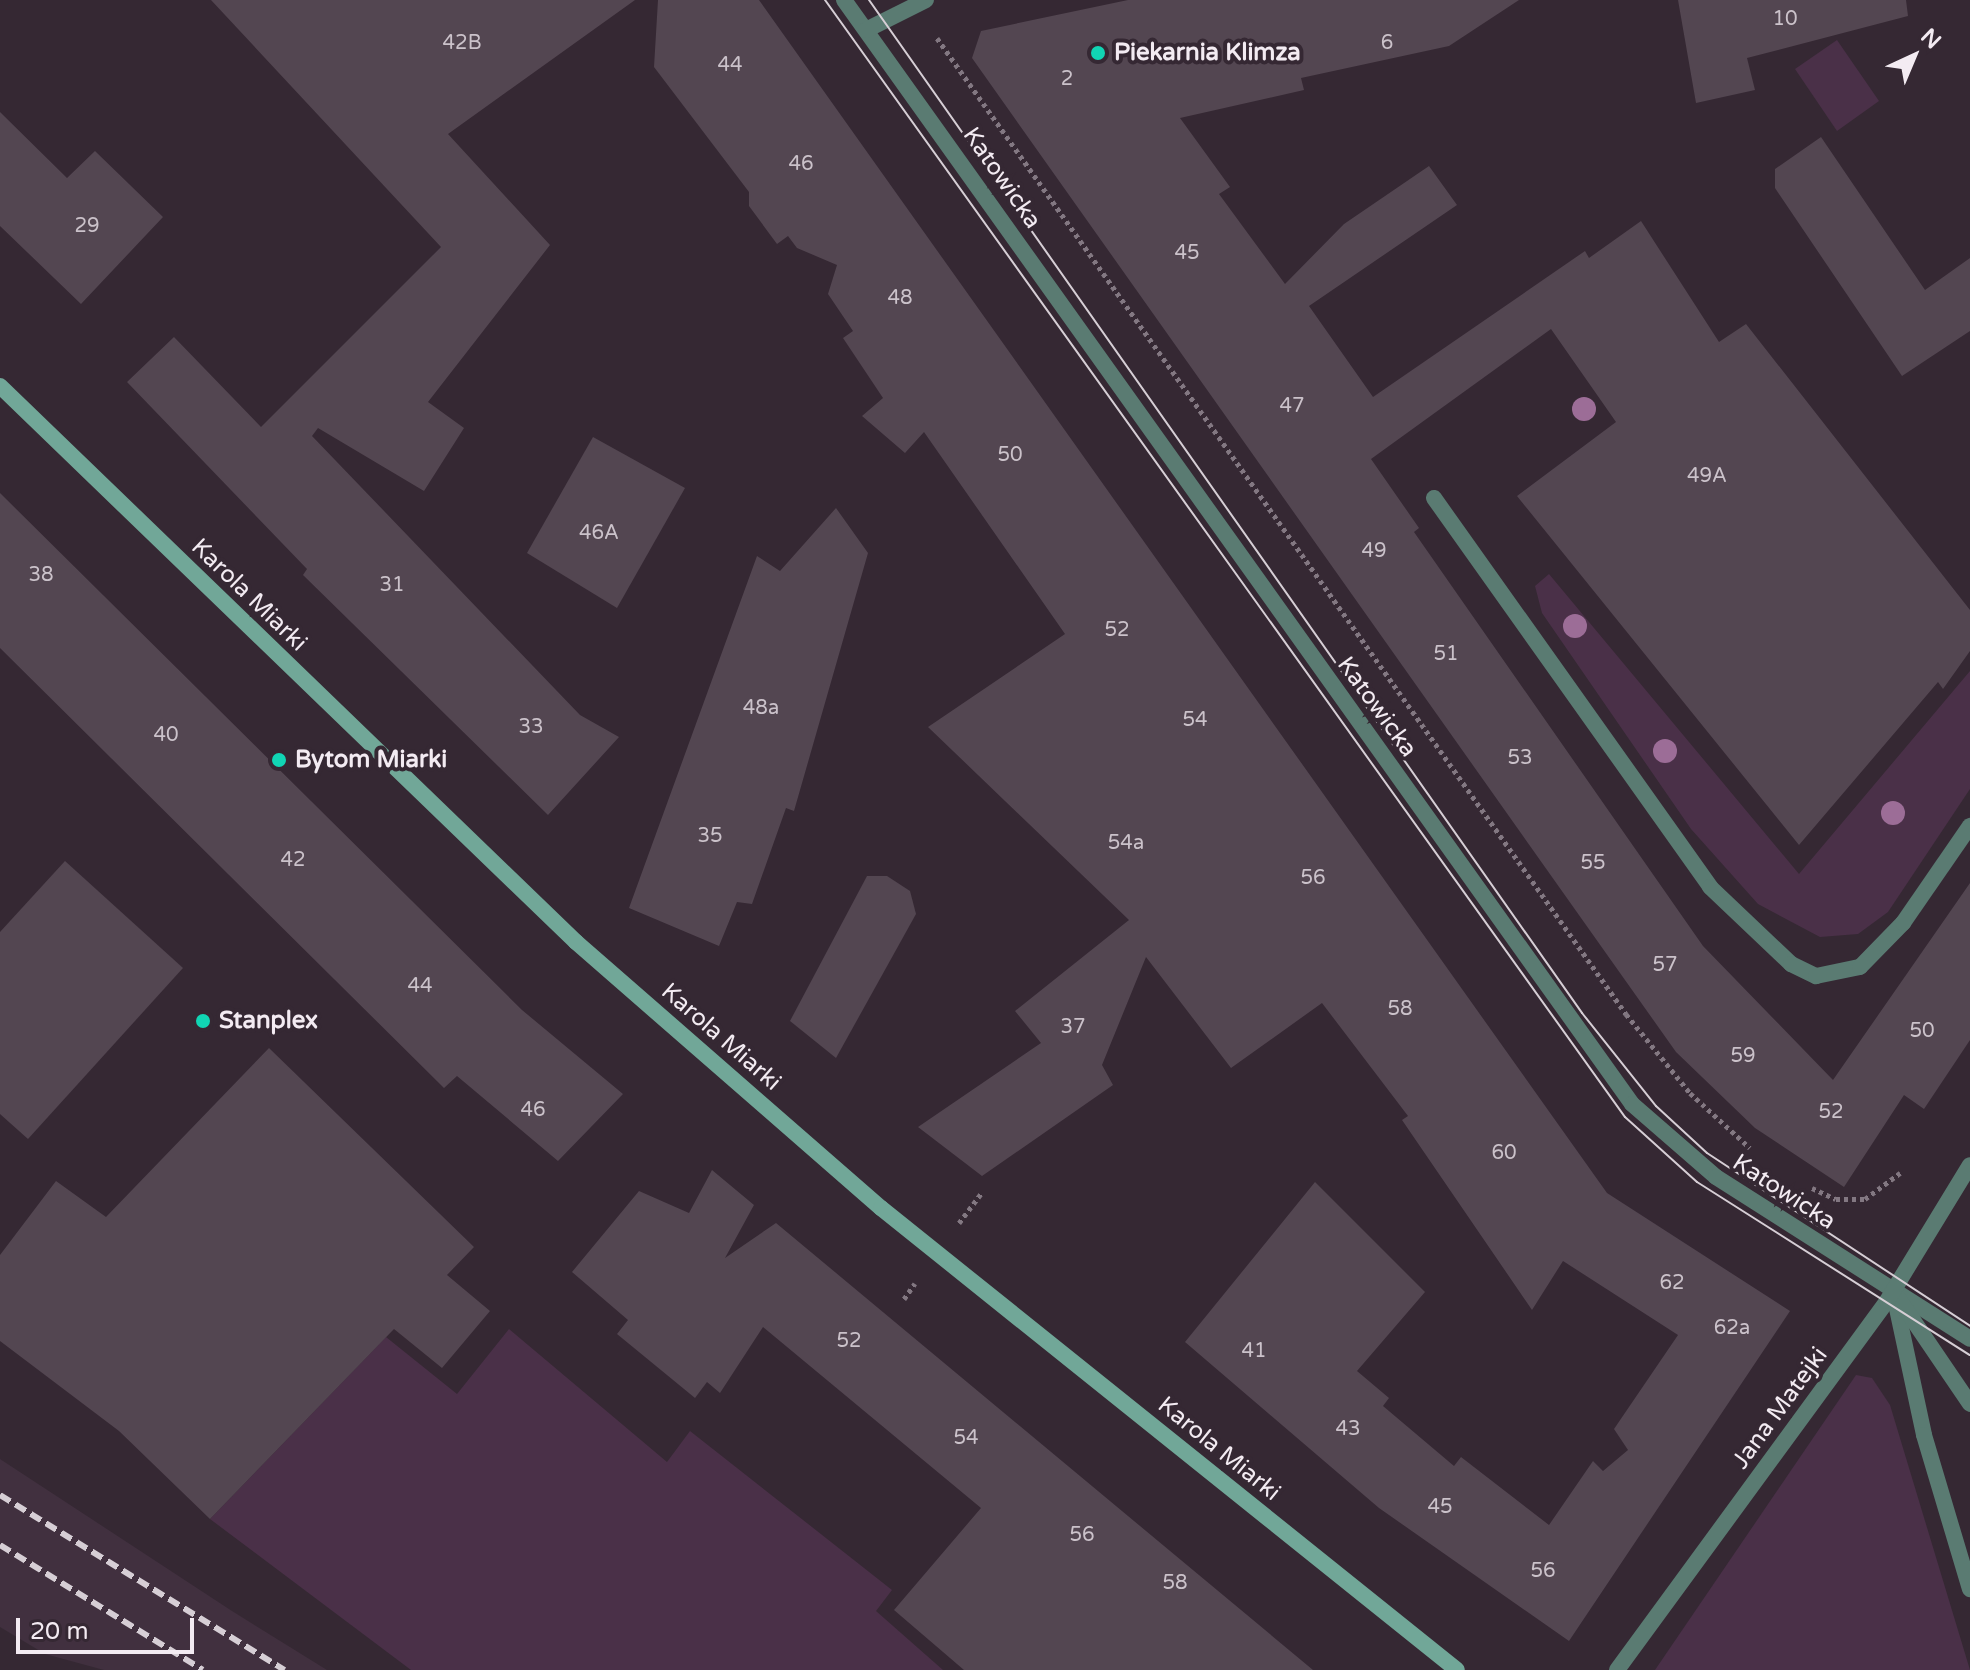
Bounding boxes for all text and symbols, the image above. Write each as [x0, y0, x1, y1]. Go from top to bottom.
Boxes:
house number: 10 [1772, 7, 1798, 31]
north arrow [1874, 16, 1954, 96]
text: N [1915, 23, 1946, 54]
house number: 42B [443, 31, 481, 55]
house number: 6 [1381, 31, 1393, 55]
place label: Piekarnia Klimza [1114, 39, 1301, 67]
marker: Piekarnia Klimza [1089, 44, 1107, 62]
house number: 44 [717, 53, 743, 77]
house number: 2 [1061, 67, 1073, 91]
street label: Katowicka [957, 122, 1047, 234]
house number: 46 [788, 152, 814, 176]
house number: 29 [74, 214, 100, 238]
house number: 45 [1174, 241, 1200, 265]
house number: 48 [887, 286, 913, 310]
house number: 47 [1279, 394, 1305, 418]
house number: 50 [997, 443, 1023, 467]
house number: 49A [1687, 464, 1727, 488]
house number: 46A [579, 521, 619, 545]
street label: Karola Miarki [185, 533, 313, 657]
house number: 49 [1361, 539, 1387, 563]
house number: 38 [28, 563, 54, 587]
house number: 31 [379, 573, 405, 597]
house number: 52 [1104, 618, 1130, 642]
house number: 51 [1433, 642, 1459, 666]
street label: Katowicka [1331, 651, 1423, 763]
house number: 48a [743, 696, 779, 720]
house number: 54 [1182, 708, 1208, 732]
house number: 33 [518, 715, 544, 739]
house number: 40 [153, 723, 179, 747]
place label: Bytom Miarki [295, 746, 447, 774]
house number: 53 [1507, 746, 1533, 770]
marker: Bytom Miarki [270, 751, 288, 769]
house number: 35 [697, 824, 723, 848]
house number: 54a [1108, 831, 1144, 855]
house number: 42 [280, 848, 306, 872]
house number: 55 [1580, 851, 1606, 875]
house number: 56 [1300, 866, 1326, 890]
house number: 57 [1652, 953, 1678, 977]
house number: 44 [407, 974, 433, 998]
street label: Karola Miarki [655, 977, 787, 1097]
house number: 58 [1387, 997, 1413, 1021]
place label: Stanplex [219, 1007, 318, 1035]
marker: Stanplex [194, 1012, 212, 1030]
house number: 37 [1060, 1015, 1086, 1039]
house number: 50 [1909, 1019, 1935, 1043]
house number: 59 [1730, 1044, 1756, 1068]
house number: 46 [520, 1098, 546, 1122]
house number: 52 [1818, 1100, 1844, 1124]
house number: 60 [1491, 1141, 1517, 1165]
street label: Katowicka [1727, 1148, 1841, 1236]
house number: 62 [1659, 1271, 1685, 1295]
house number: 62a [1714, 1316, 1750, 1340]
house number: 52 [836, 1329, 862, 1353]
house number: 41 [1241, 1339, 1267, 1363]
street label: Jana Matejki [1726, 1342, 1834, 1474]
street label: Karola Miarki [1152, 1391, 1286, 1507]
house number: 43 [1335, 1417, 1361, 1441]
house number: 54 [953, 1426, 979, 1450]
house number: 45 [1427, 1495, 1453, 1519]
house number: 56 [1069, 1523, 1095, 1547]
house number: 56 [1530, 1559, 1556, 1583]
house number: 58 [1162, 1571, 1188, 1595]
scale bar [20, 1602, 198, 1652]
text: 20 m [30, 1617, 88, 1646]

